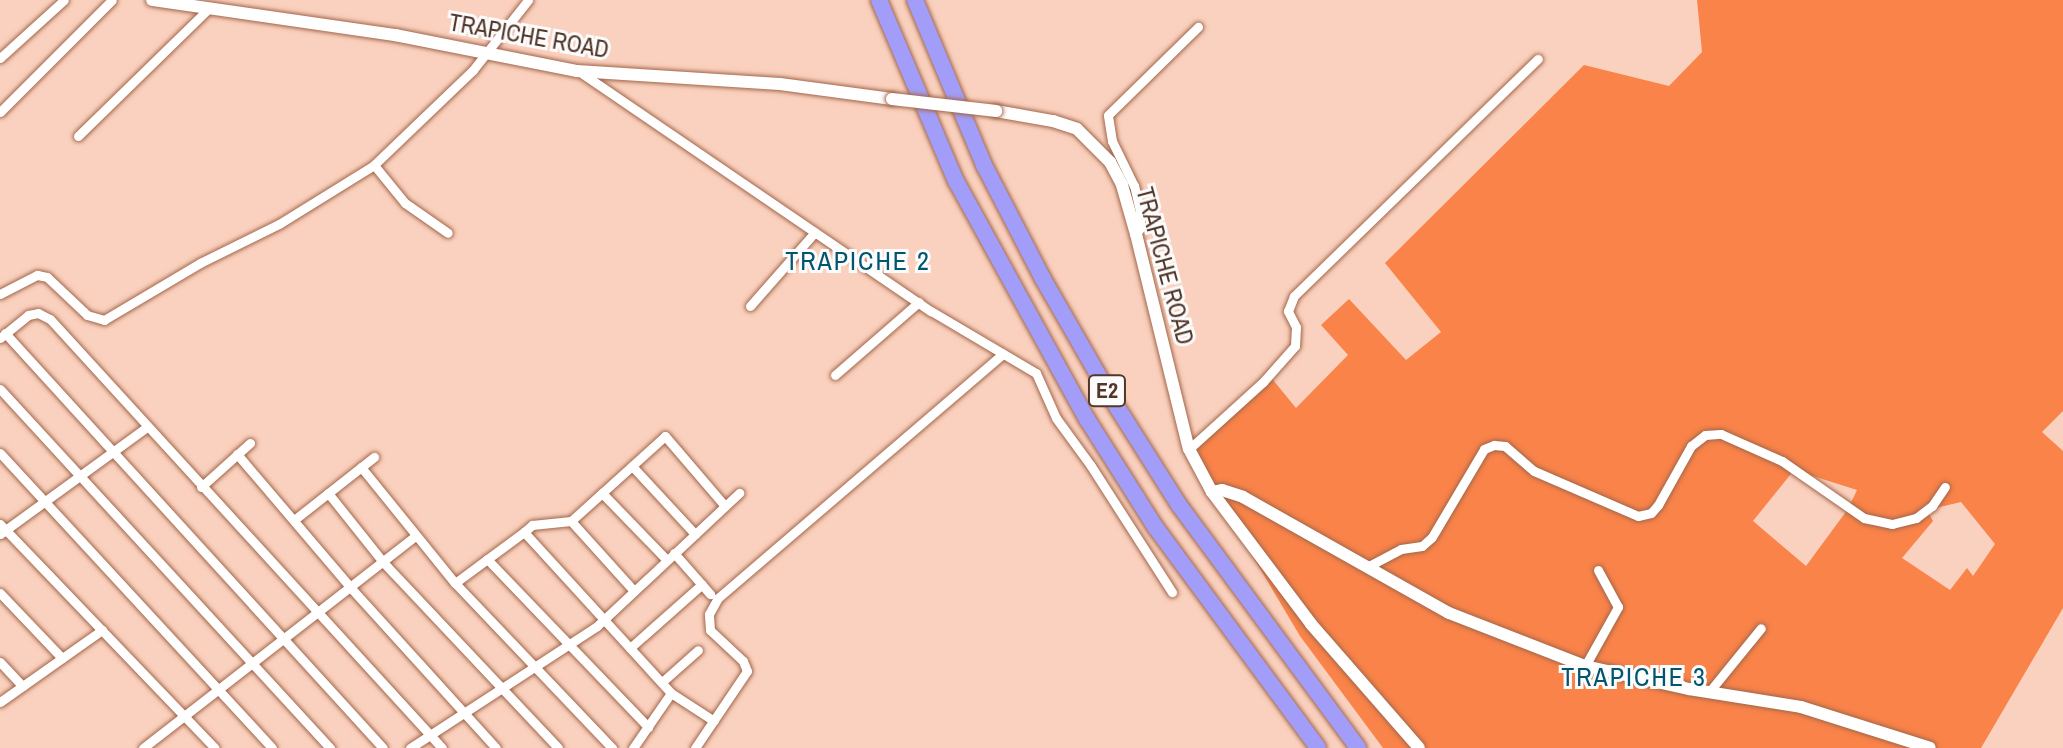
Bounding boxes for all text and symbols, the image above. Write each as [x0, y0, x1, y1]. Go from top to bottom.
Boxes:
street label: TRAPICHE ROAD [447, 8, 611, 64]
street label: TRAPICHE ROAD [1130, 184, 1200, 348]
district label: TRAPICHE 2 [785, 245, 931, 277]
road number: E2 [1087, 373, 1127, 409]
district label: TRAPICHE 3 [1561, 661, 1707, 693]

